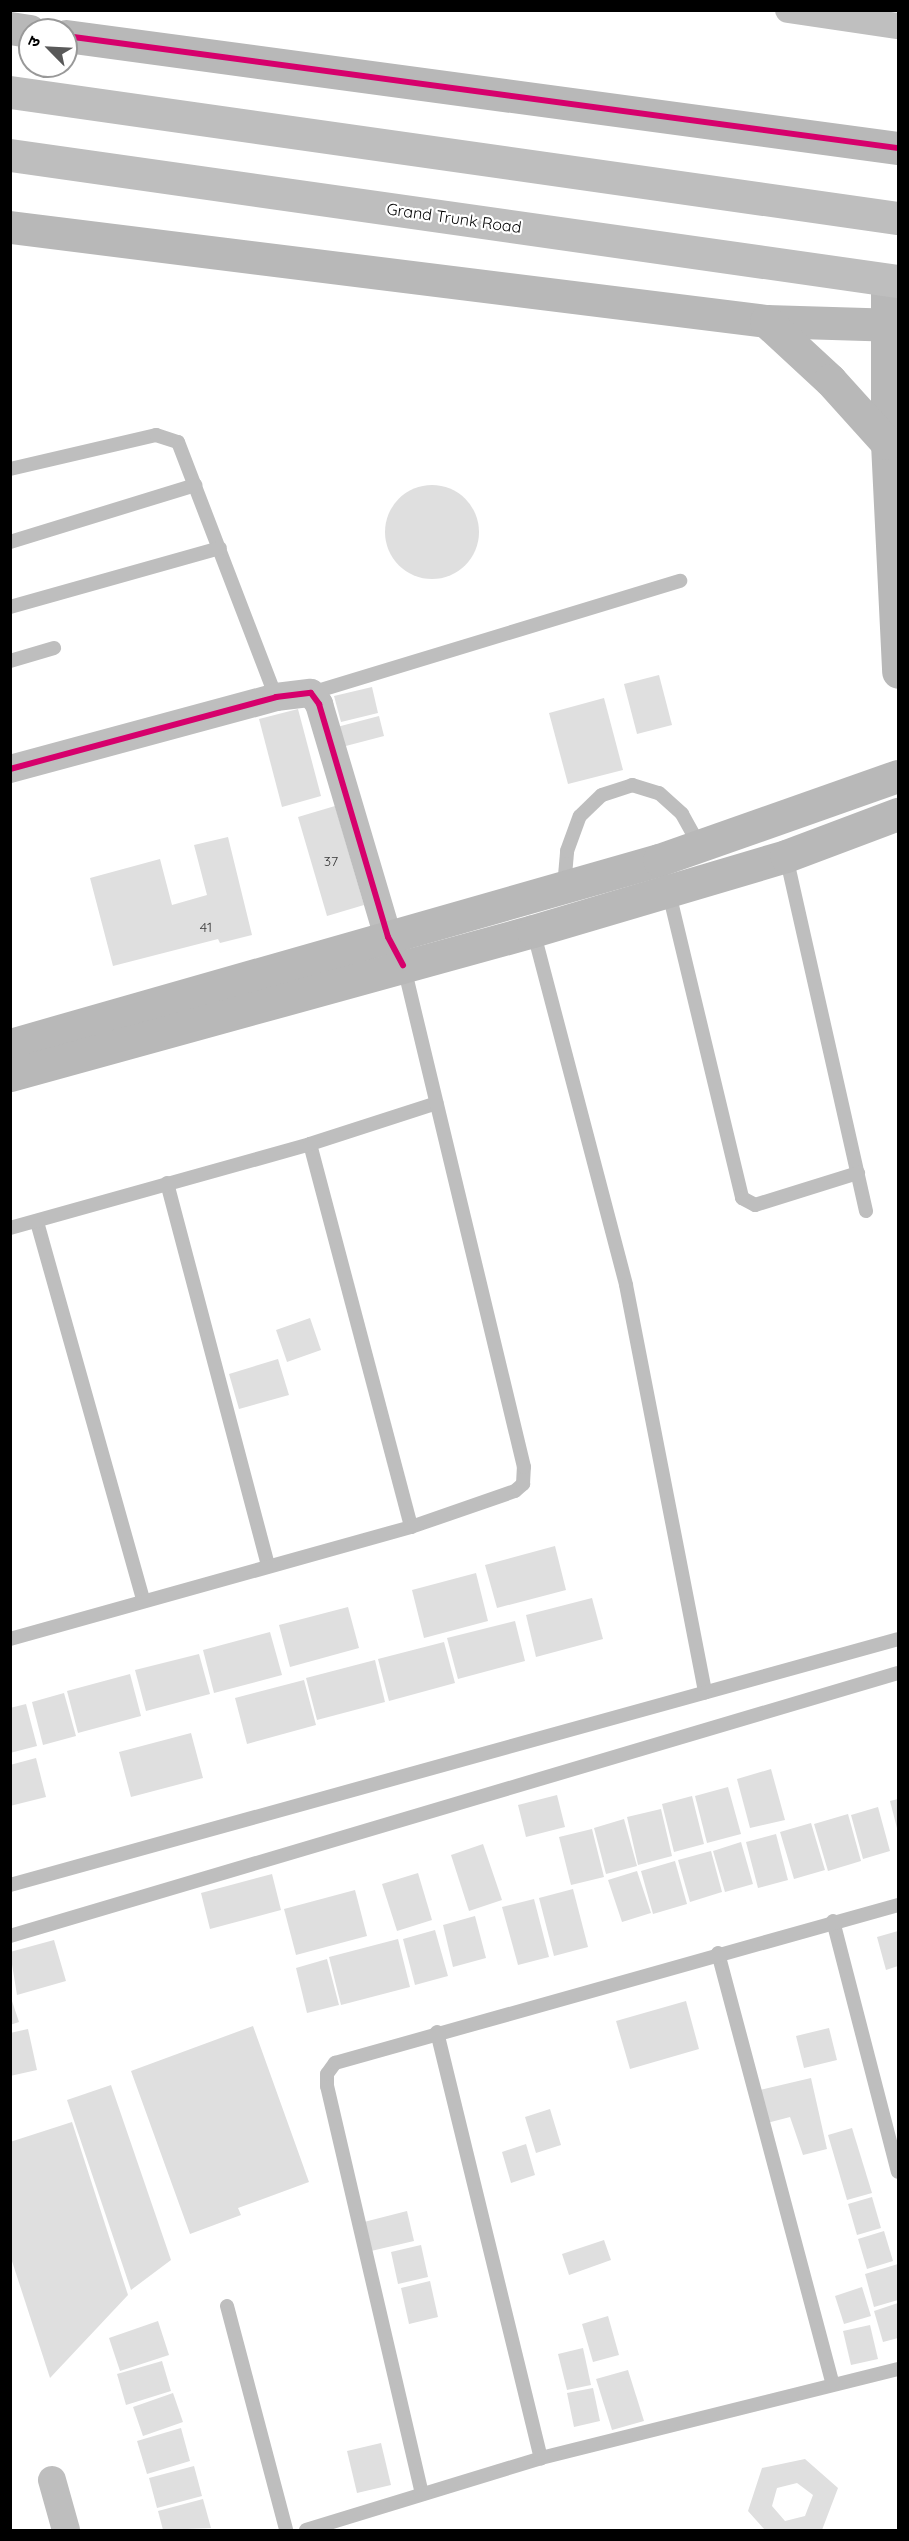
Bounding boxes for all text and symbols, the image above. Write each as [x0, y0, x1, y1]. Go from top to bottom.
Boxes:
north arrow [18, 18, 78, 78]
text: उ [22, 33, 44, 50]
street label: Grand Trunk Road [385, 199, 523, 237]
house number: 37 [324, 853, 338, 869]
house number: 41 [200, 919, 212, 935]

